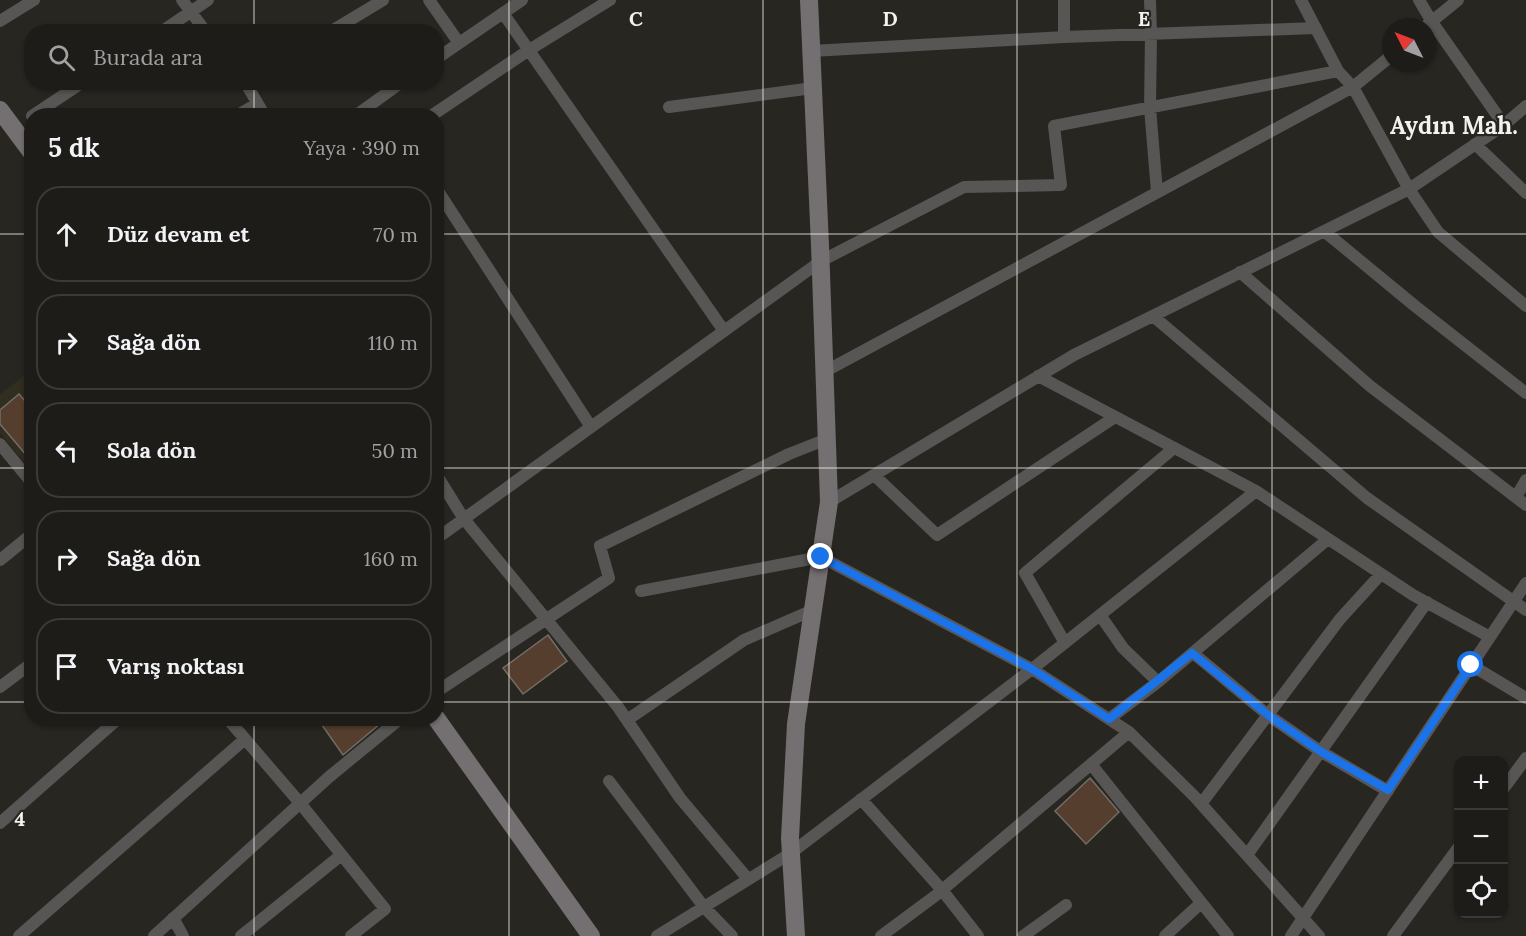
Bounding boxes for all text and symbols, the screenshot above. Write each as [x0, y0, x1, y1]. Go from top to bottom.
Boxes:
text: C [629, 6, 643, 31]
text: D [882, 6, 898, 31]
text: E [1138, 6, 1150, 31]
north arrow [1382, 18, 1436, 72]
search box [24, 24, 444, 90]
icon: search [45, 41, 78, 74]
text: Burada ara [93, 43, 203, 71]
district label: Aydın Mah. [1390, 110, 1518, 141]
text: 5 dk [48, 131, 100, 164]
text: Yaya · 390 m [304, 135, 420, 160]
icon: ahead [50, 218, 83, 251]
text: Düz devam et [107, 220, 250, 248]
text: 70 m [373, 222, 418, 247]
icon: right [50, 326, 83, 359]
text: Sağa dön [107, 328, 201, 356]
text: 110 m [368, 330, 418, 355]
icon: left [50, 434, 83, 467]
text: Sola dön [107, 436, 196, 464]
text: 50 m [372, 438, 418, 463]
icon: right [50, 542, 83, 575]
route end [807, 543, 833, 569]
text: Sağa dön [107, 544, 201, 572]
text: 160 m [364, 546, 418, 571]
icon: arrive [50, 650, 83, 683]
route start [1457, 651, 1483, 677]
text: Varış noktası [107, 652, 244, 680]
map controls [1454, 756, 1508, 918]
button: + [1454, 756, 1508, 810]
text: 4 [15, 806, 26, 831]
button: − [1454, 810, 1508, 864]
button: locate [1454, 864, 1508, 918]

